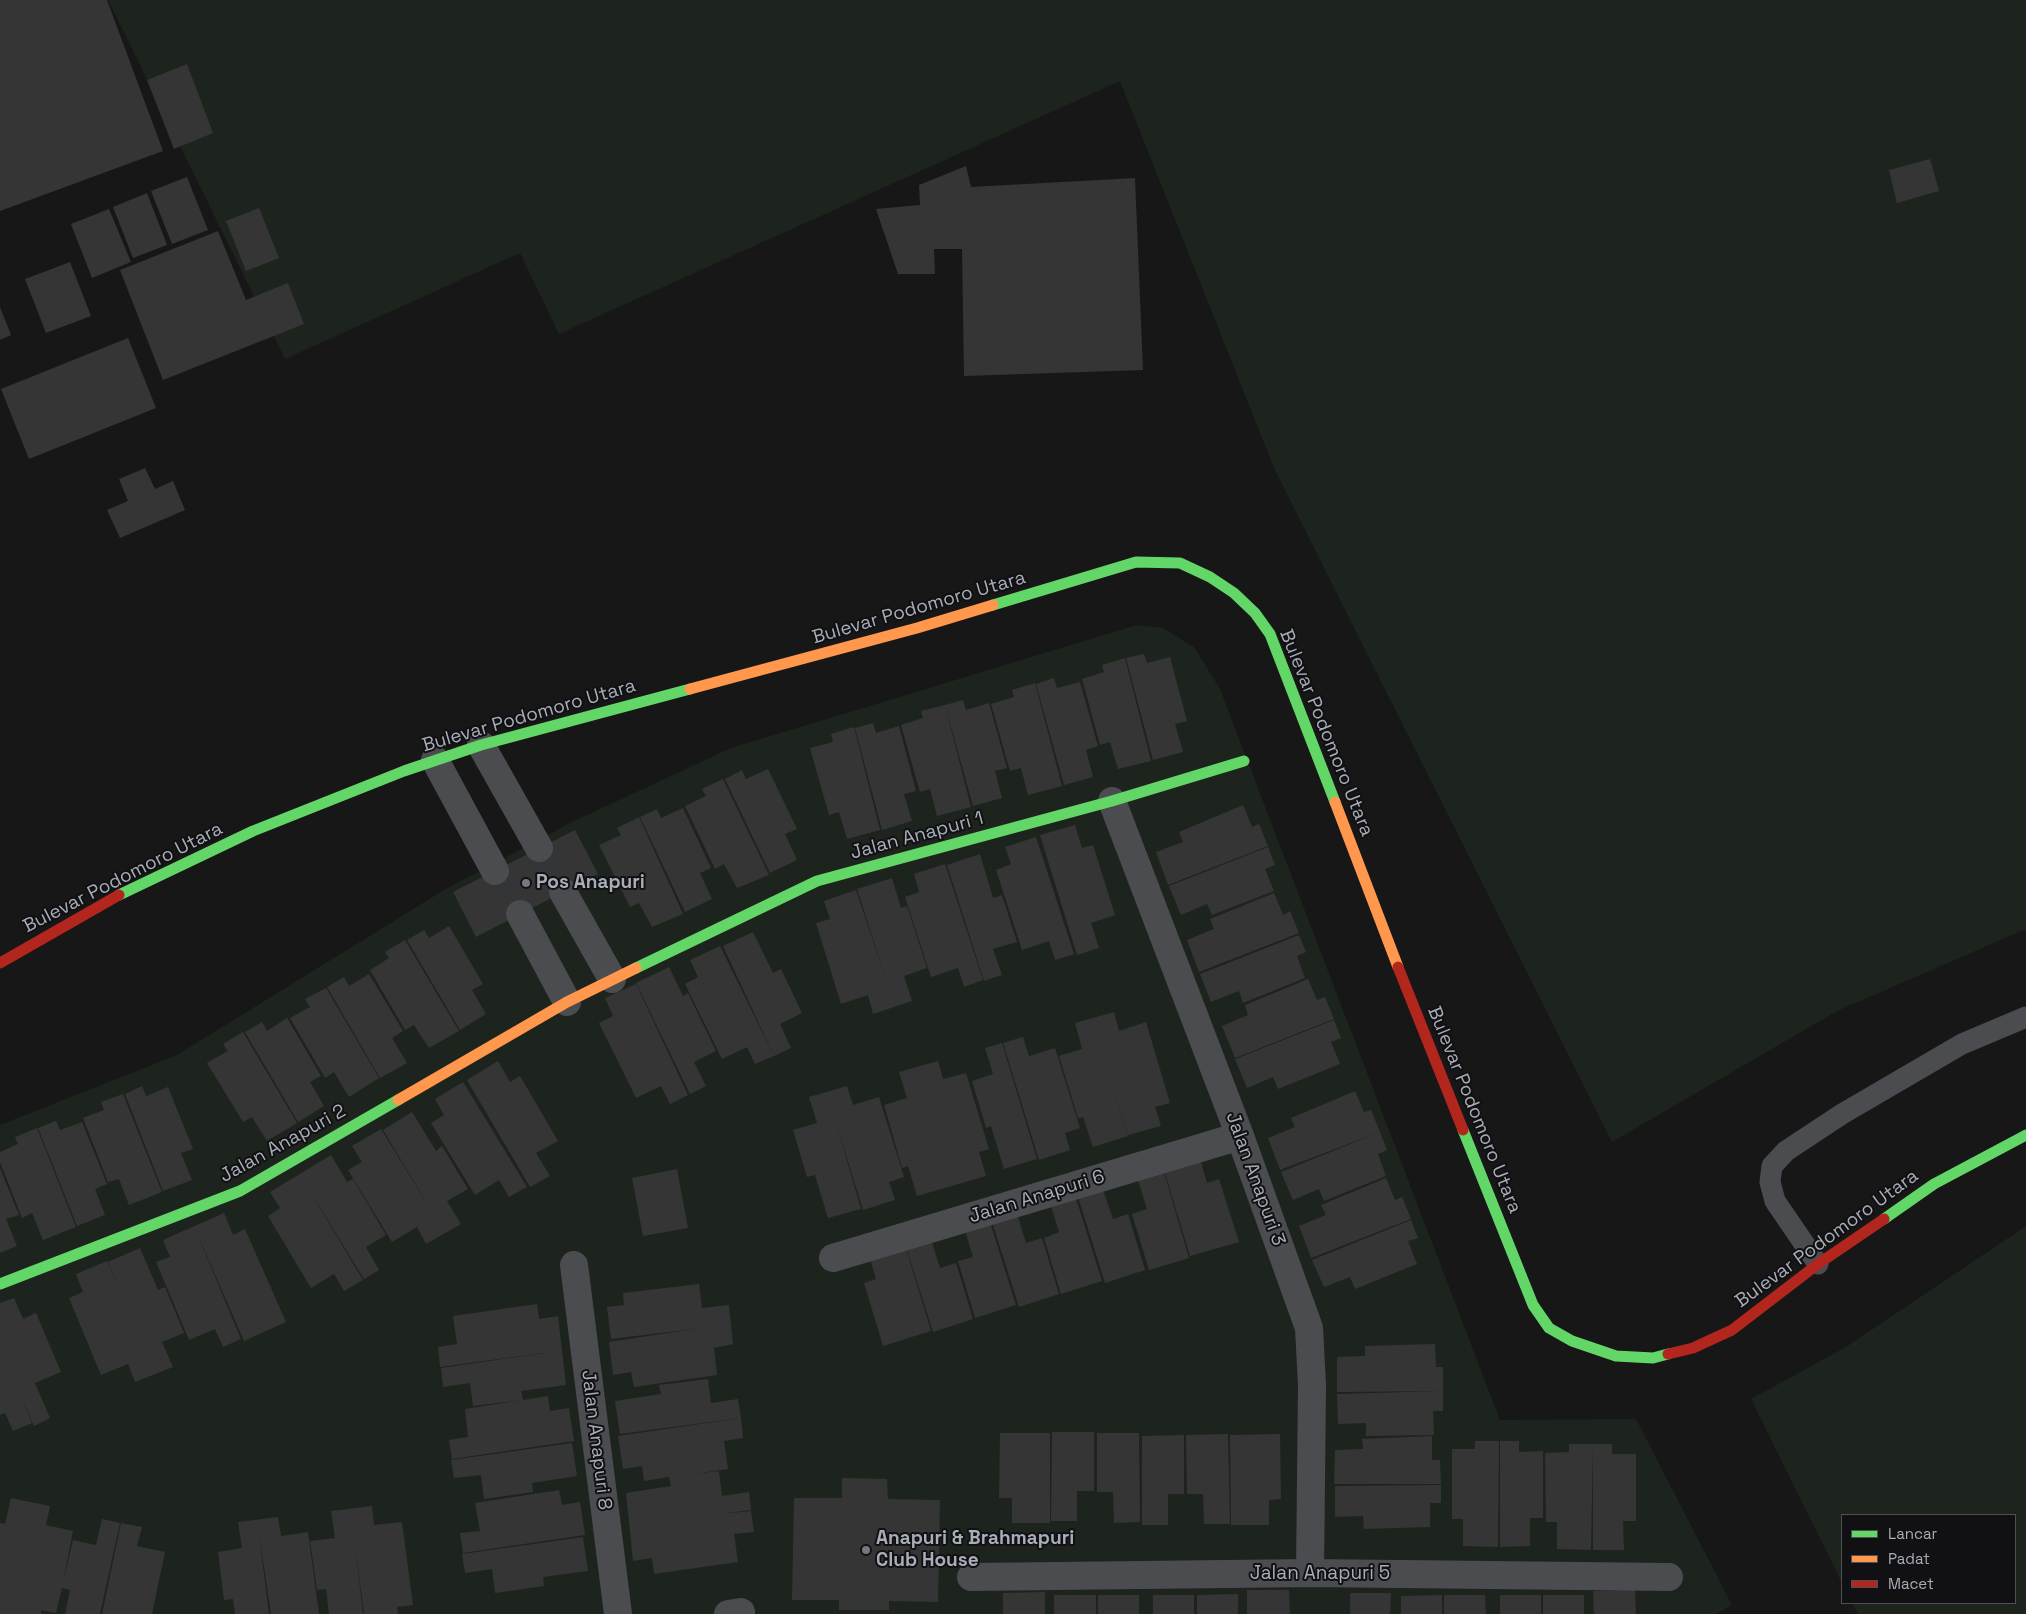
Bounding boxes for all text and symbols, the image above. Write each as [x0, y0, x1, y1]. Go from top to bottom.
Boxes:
street label: Bulevar Podomoro Utara [810, 567, 1028, 649]
street label: Bulevar Podomoro Utara [1274, 626, 1378, 840]
street label: Bulevar Podomoro Utara [420, 675, 638, 757]
street label: Jalan Anapuri 1 [848, 807, 986, 865]
street label: Bulevar Podomoro Utara [19, 818, 227, 938]
place label: Pos Anapuri [536, 872, 645, 894]
marker: Pos Anapuri [520, 877, 532, 889]
street label: Bulevar Podomoro Utara [1422, 1003, 1526, 1217]
street label: Jalan Anapuri 2 [216, 1100, 350, 1188]
street label: Jalan Anapuri 3 [1220, 1109, 1290, 1249]
street label: Bulevar Podomoro Utara [1731, 1165, 1923, 1313]
street label: Jalan Anapuri 6 [966, 1166, 1108, 1228]
street label: Jalan Anapuri 8 [576, 1369, 616, 1511]
legend [1841, 1514, 2016, 1604]
text: Lancar [1888, 1524, 1937, 1543]
place label: Anapuri & Brahmapuri Club House [876, 1528, 1074, 1572]
marker: Anapuri & Brahmapuri Club House [860, 1544, 872, 1556]
text: Padat [1888, 1549, 1930, 1568]
street label: Jalan Anapuri 5 [1250, 1563, 1390, 1585]
text: Macet [1888, 1574, 1934, 1593]

